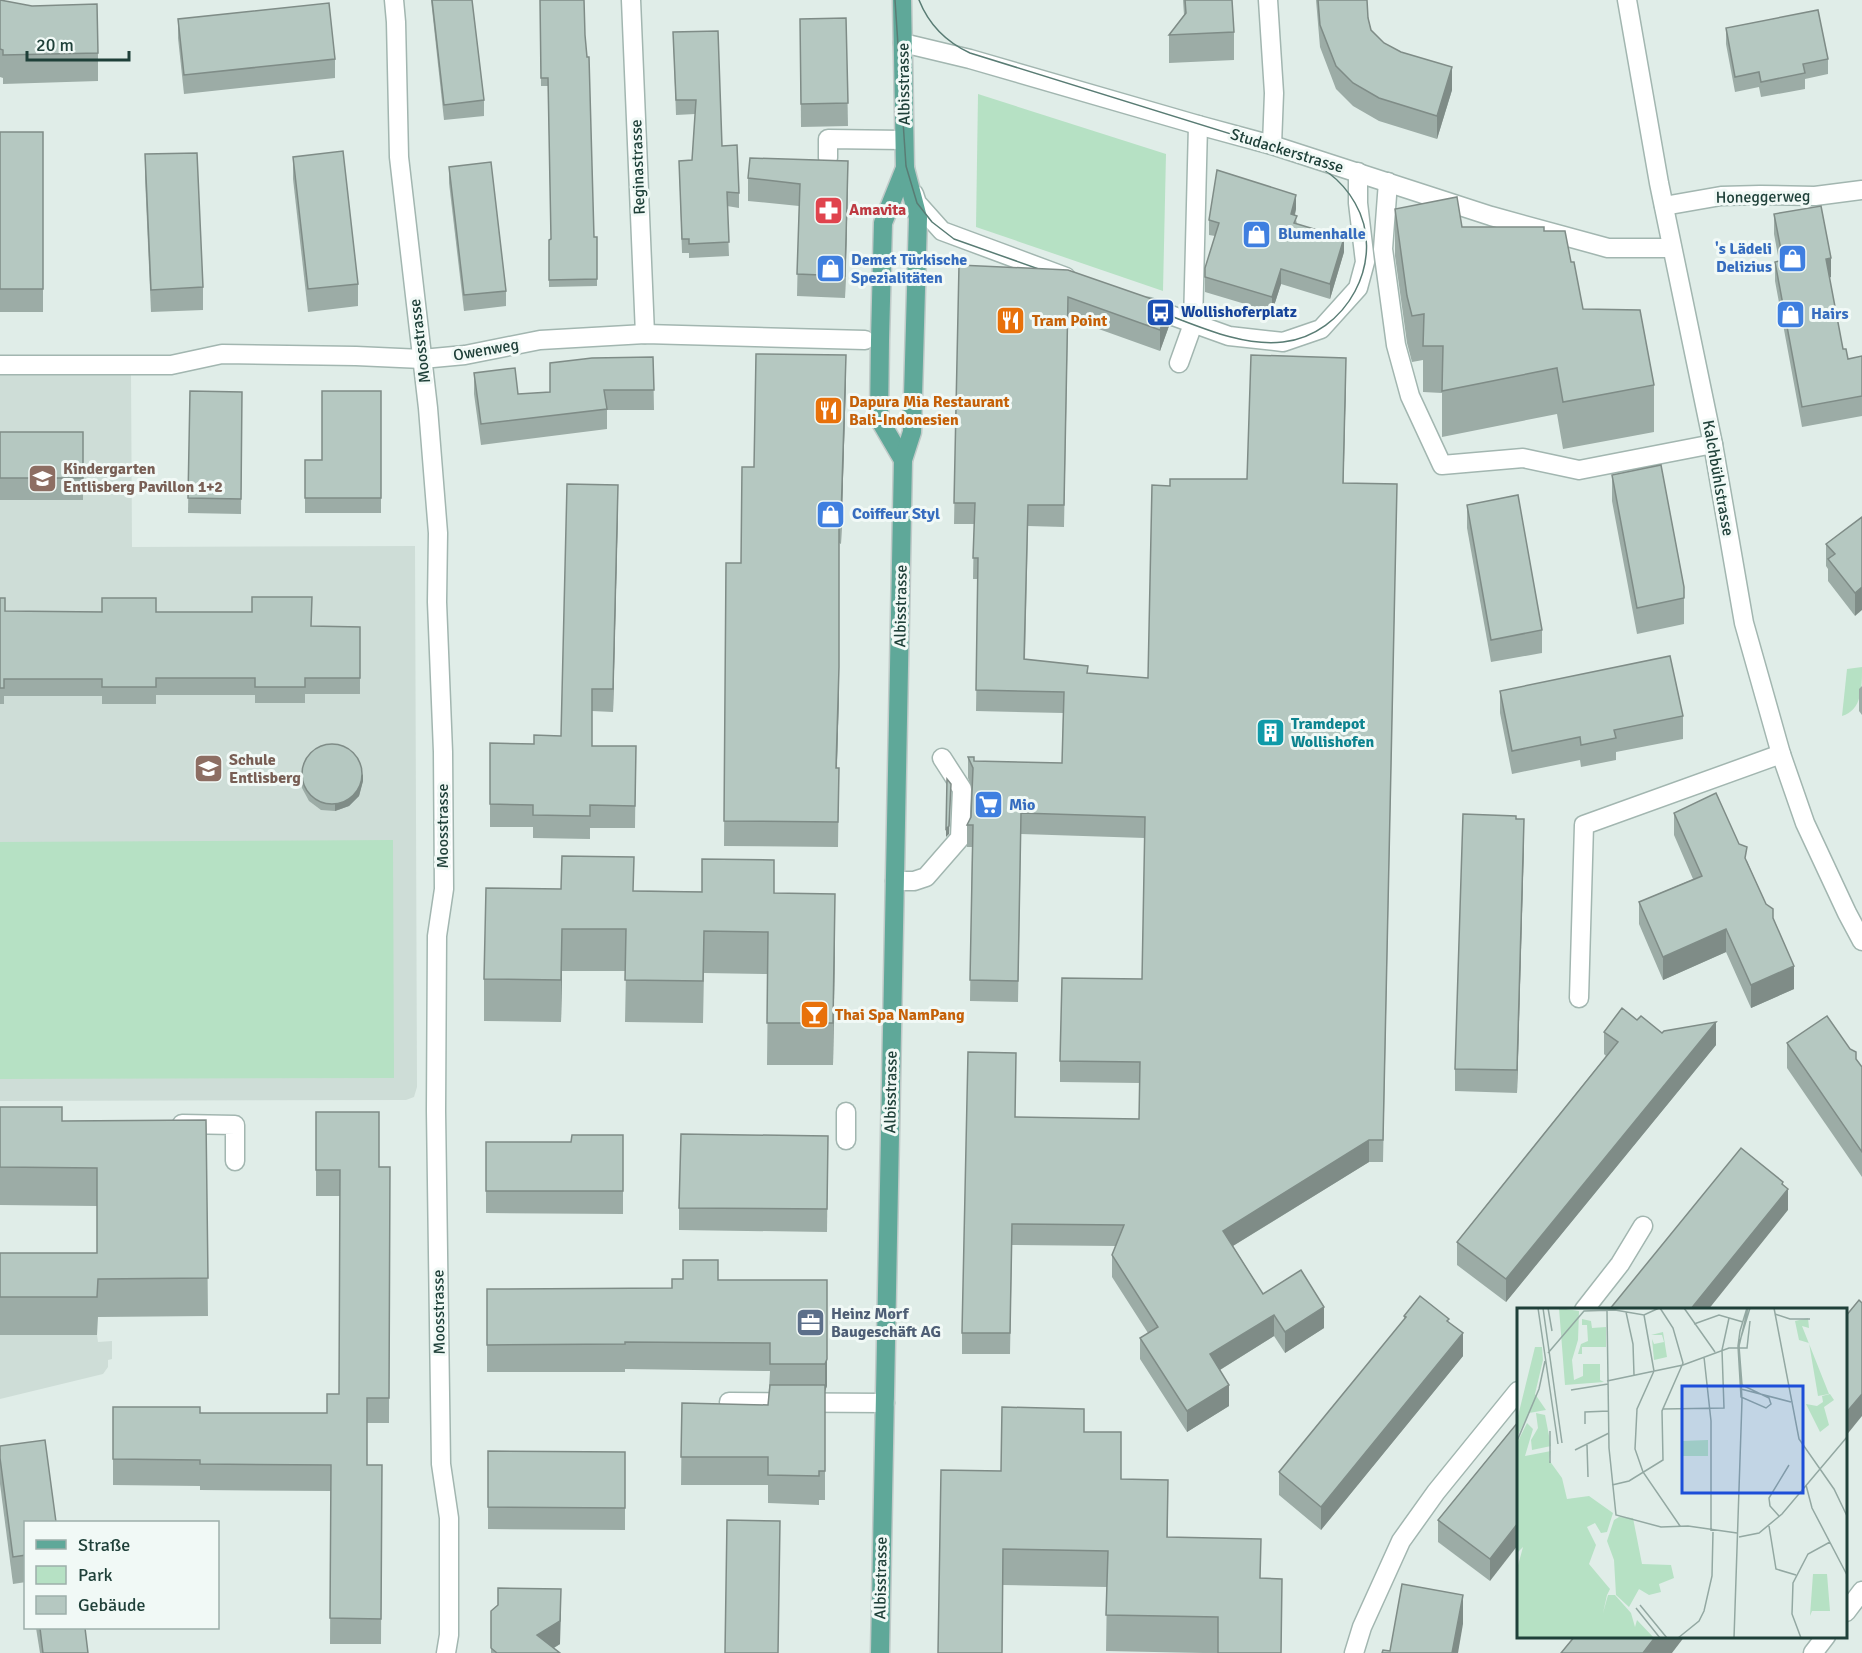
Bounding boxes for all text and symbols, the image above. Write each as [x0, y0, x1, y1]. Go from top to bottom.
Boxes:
scale bar [27, 24, 129, 62]
text: 20 m [36, 34, 74, 56]
street label: Albisstrasse [893, 43, 915, 125]
street label: Reginastrasse [626, 119, 650, 215]
street label: Studackerstrasse [1228, 124, 1346, 178]
street label: Honeggerweg [1715, 186, 1811, 208]
pharmacy icon: Amavita [812, 194, 844, 226]
place label: Amavita [849, 200, 906, 220]
shop icon: Blumenhalle [1241, 218, 1273, 250]
place label: Blumenhalle [1278, 224, 1366, 244]
place label: 's Lädeli Delizius [1715, 239, 1772, 277]
shop icon: 's Lädeli Delizius [1777, 242, 1809, 274]
place label: Demet Türkische Spezialitäten [851, 250, 967, 288]
shop icon: Demet Türkische Spezialitäten [814, 253, 846, 285]
bus stop icon: Wollishoferplatz [1144, 296, 1176, 328]
street label: Moosstrasse [405, 298, 435, 384]
shop icon: Hairs [1774, 298, 1806, 330]
place label: Wollishoferplatz [1181, 302, 1297, 322]
place label: Hairs [1811, 304, 1848, 324]
restaurant icon: Tram Point [995, 305, 1027, 337]
place label: Tram Point [1032, 311, 1107, 331]
street label: Owenweg [452, 334, 520, 366]
place label: Dapura Mia Restaurant Bali-Indonesien [849, 392, 1010, 430]
restaurant icon: Dapura Mia Restaurant Bali-Indonesien [812, 395, 844, 427]
street label: Kalchbühlstrasse [1698, 418, 1738, 538]
place label: Kindergarten Entlisberg Pavillon 1+2 [63, 459, 223, 497]
school or university icon: Kindergarten Entlisberg Pavillon 1+2 [26, 462, 58, 494]
shop icon: Coiffeur Styl [815, 498, 847, 530]
place label: Coiffeur Styl [852, 504, 940, 524]
street label: Albisstrasse [890, 565, 912, 647]
place label: Tramdepot Wollishofen [1291, 714, 1374, 752]
building icon: Tramdepot Wollishofen [1254, 717, 1286, 749]
place label: Schule Entlisberg [229, 750, 301, 788]
school or university icon: Schule Entlisberg [192, 753, 224, 785]
street label: Moosstrasse [433, 783, 453, 869]
supermarket icon: Mio [972, 789, 1004, 821]
place label: Mio [1009, 795, 1035, 815]
bar icon: Thai Spa NamPang [798, 999, 830, 1031]
place label: Thai Spa NamPang [835, 1005, 965, 1025]
street label: Albisstrasse [880, 1051, 902, 1133]
street label: Moosstrasse [428, 1269, 450, 1355]
place label: Heinz Morf Baugeschäft AG [831, 1304, 941, 1342]
office icon: Heinz Morf Baugeschäft AG [794, 1307, 826, 1339]
inset map [1517, 1308, 1847, 1638]
legend [24, 1521, 219, 1629]
text: Straße [78, 1534, 130, 1556]
street label: Albisstrasse [870, 1537, 892, 1619]
text: Park [78, 1564, 113, 1586]
text: Gebäude [78, 1594, 146, 1616]

